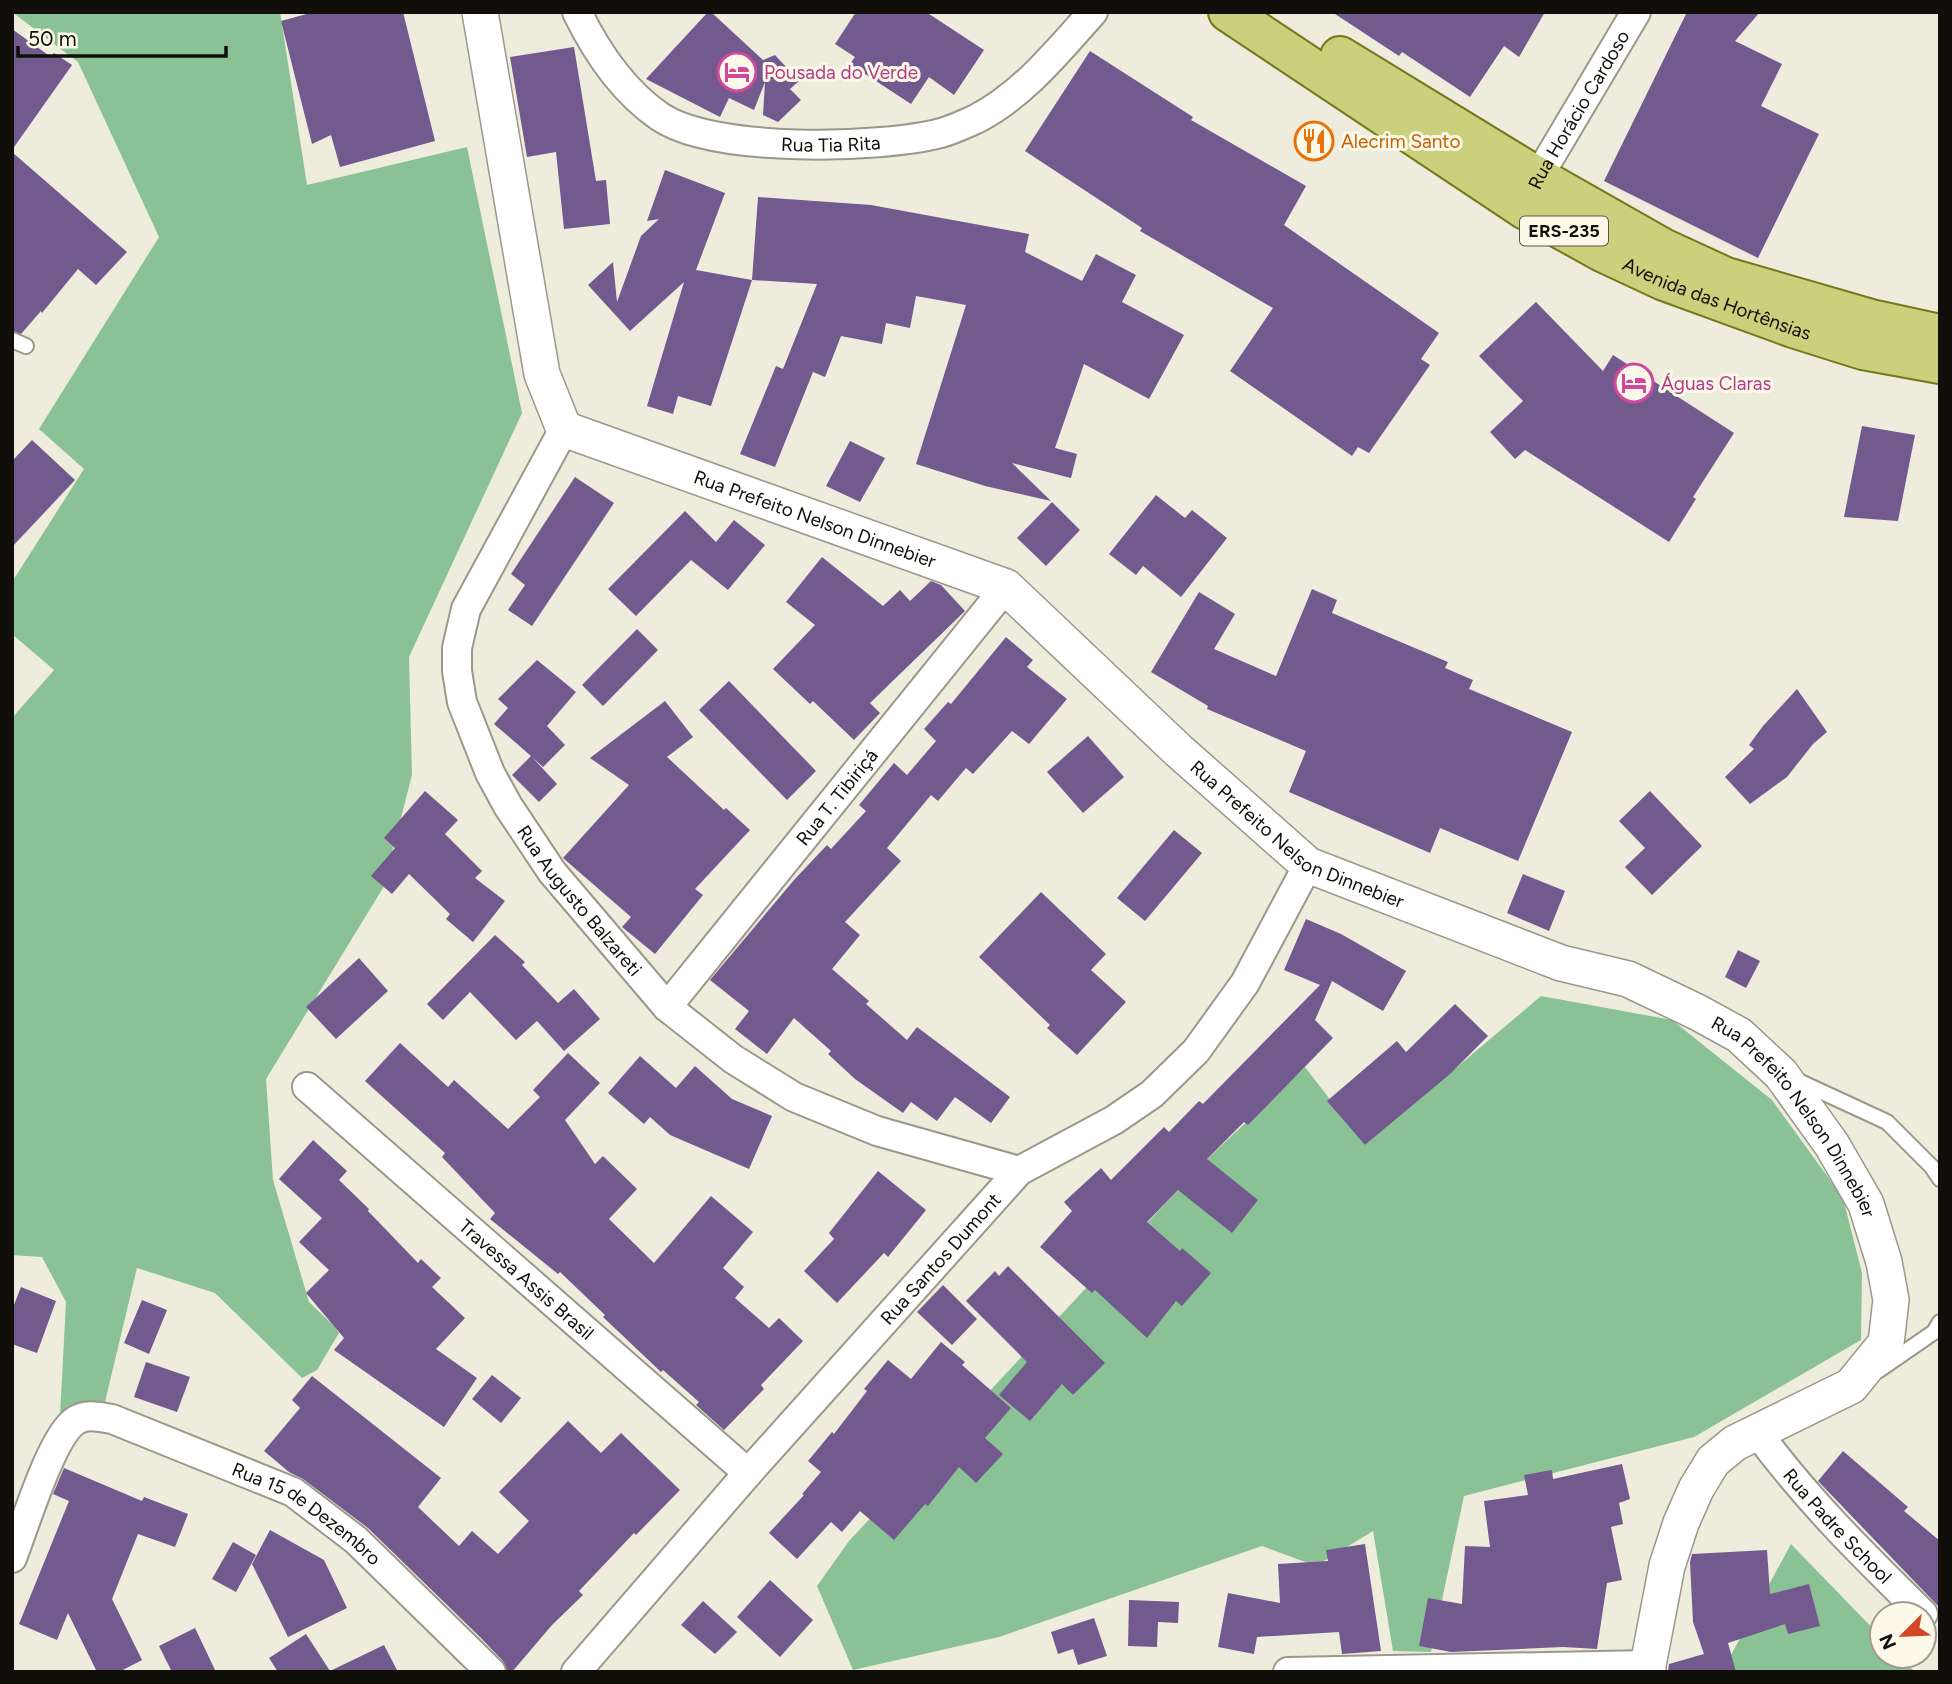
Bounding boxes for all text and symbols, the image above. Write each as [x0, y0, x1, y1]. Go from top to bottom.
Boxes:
scale bar [18, 14, 226, 58]
text: 50 m [28, 26, 77, 51]
street label: Rua Horácio Cardoso [1523, 26, 1635, 193]
hotel icon: Pousada do Verde [716, 51, 758, 93]
place label: Pousada do Verde [764, 61, 918, 84]
restaurant icon: Alecrim Santo [1293, 120, 1335, 162]
place label: Alecrim Santo [1341, 130, 1461, 153]
street label: Rua Tia Rita [780, 131, 881, 157]
road number: ERS-235 [1520, 216, 1608, 246]
street label: Avenida das Hortênsias [1619, 253, 1814, 345]
hotel icon: Águas Claras [1613, 362, 1655, 404]
place label: Águas Claras [1661, 372, 1772, 395]
street label: Rua Prefeito Nelson Dinnebier [691, 465, 939, 573]
street label: Rua T. Tibiriçá [791, 744, 883, 850]
street label: Rua Prefeito Nelson Dinnebier [1185, 755, 1408, 913]
street label: Rua Augusto Balzareti [512, 821, 647, 981]
street label: Rua Prefeito Nelson Dinnebier [1707, 1011, 1880, 1220]
street label: Rua Santos Dumont [876, 1188, 1006, 1330]
street label: Travessa Assis Brasil [454, 1215, 599, 1345]
street label: Rua 15 de Dezembro [229, 1458, 386, 1570]
street label: Rua Padre School [1778, 1464, 1896, 1589]
north arrow [1868, 1600, 1938, 1670]
text: N [1874, 1630, 1901, 1653]

